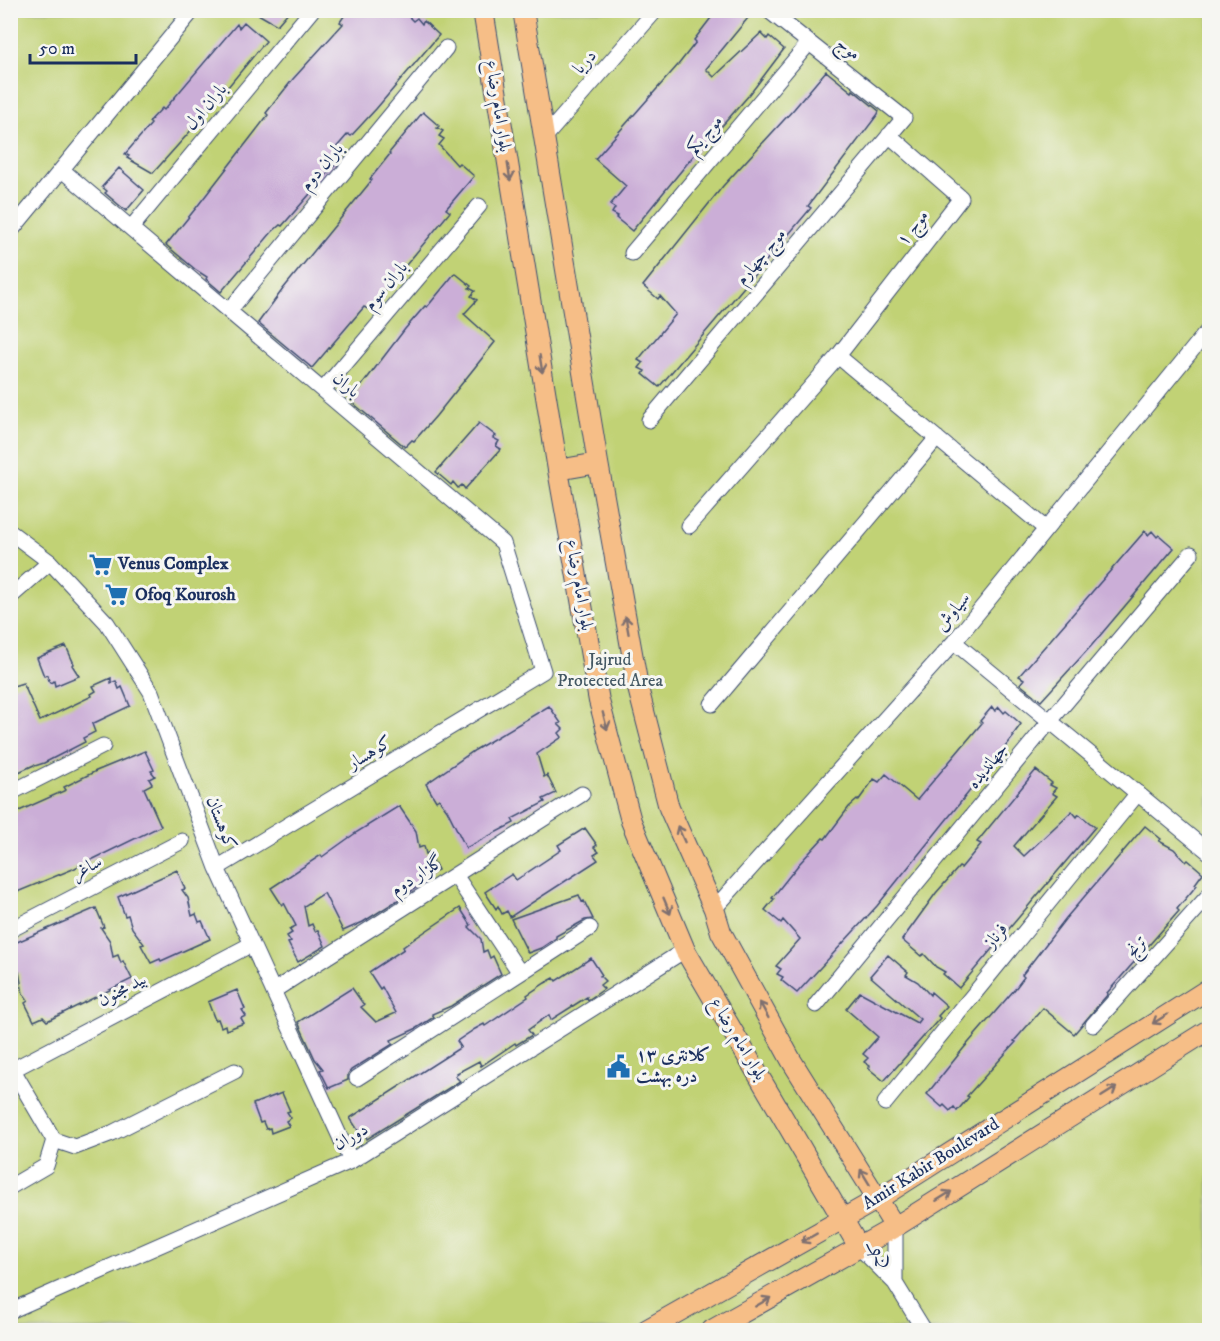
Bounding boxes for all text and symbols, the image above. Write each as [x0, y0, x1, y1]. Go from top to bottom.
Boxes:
scale bar [30, 27, 136, 65]
street label: موج [829, 33, 865, 69]
text: 50 m [39, 38, 75, 60]
street label: دریا [568, 45, 602, 79]
street label: بلوار امام رضا ع [476, 58, 516, 154]
street label: باران اول [180, 79, 232, 135]
street label: موج یکم [682, 111, 732, 162]
street label: باران دوم [296, 138, 352, 198]
one-way arrow [504, 161, 515, 181]
street label: موج ۱ [892, 206, 937, 253]
street label: موج چهارم [731, 224, 794, 292]
street label: باران سوم [359, 257, 416, 318]
one-way arrow [535, 354, 546, 374]
street label: باران [328, 367, 364, 403]
street label: بلوار امام رضا ع [556, 537, 598, 633]
supermarket icon: Venus Complex [87, 551, 113, 577]
place label: Venus Complex [117, 553, 229, 575]
supermarket icon: Ofoq Kourosh [104, 582, 130, 608]
place label: Ofoq Kourosh [135, 584, 236, 606]
street label: سیاوش [931, 588, 975, 636]
one-way arrow [621, 616, 632, 636]
park label: Jajrud Protected Area [557, 649, 663, 692]
one-way arrow [599, 712, 611, 731]
street label: کوهسار [342, 731, 396, 776]
street label: جهاندیده [963, 738, 1013, 794]
street label: کوهستان [201, 793, 241, 853]
one-way arrow [675, 825, 686, 844]
street label: گلزار دوم [386, 850, 450, 905]
street label: ساغر [68, 851, 107, 886]
one-way arrow [662, 896, 673, 915]
street label: فرناز [978, 919, 1013, 955]
street label: ترنج [1121, 931, 1156, 965]
street label: بید مجنون [94, 968, 150, 1012]
street label: بلوار امام رضا ع [701, 993, 771, 1087]
one-way arrow [758, 1002, 770, 1019]
one-way arrow [1152, 1014, 1169, 1026]
place label: کلانتری ۱۳ دره بهشت [636, 1045, 710, 1088]
public building icon: کلانتری ۱۳ دره بهشت [605, 1053, 631, 1079]
one-way arrow [1100, 1086, 1117, 1098]
street label: Amir Kabir Boulevard [859, 1113, 1003, 1215]
street label: دوران [330, 1118, 372, 1156]
one-way arrow [858, 1169, 870, 1186]
one-way arrow [935, 1189, 952, 1201]
one-way arrow [801, 1232, 818, 1244]
street label: کاج [864, 1242, 890, 1268]
one-way arrow [754, 1295, 771, 1307]

